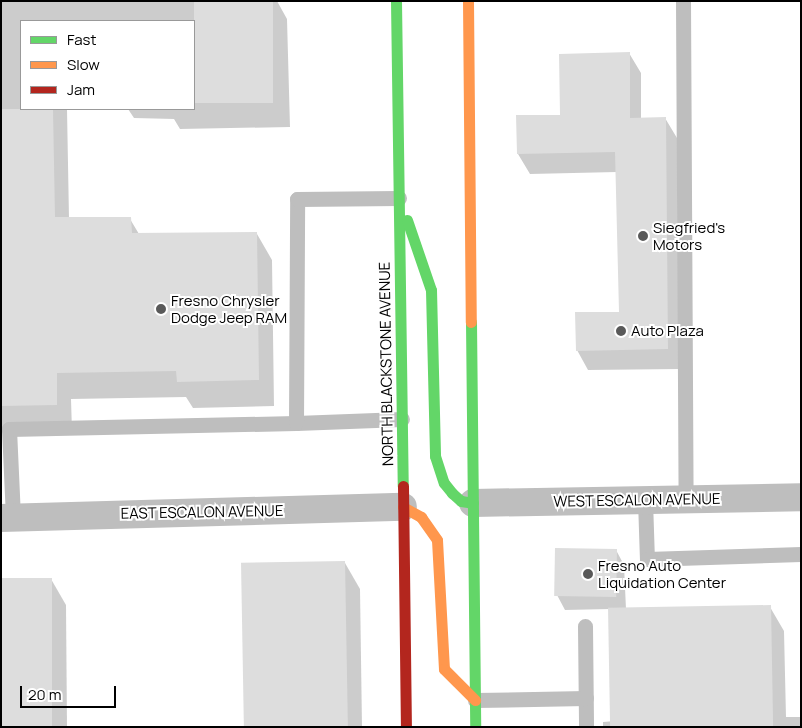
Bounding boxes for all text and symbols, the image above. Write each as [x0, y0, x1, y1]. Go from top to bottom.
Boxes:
legend [20, 20, 195, 110]
text: Fast [67, 29, 96, 50]
text: Slow [67, 54, 100, 75]
text: Jam [67, 79, 95, 100]
place label: Siegfried's Motors [653, 218, 725, 253]
marker: Siegfried's Motors [637, 230, 649, 242]
street label: NORTH BLACKSTONE AVENUE [375, 262, 397, 466]
place label: Fresno Chrysler Dodge Jeep RAM [171, 291, 287, 326]
marker: Fresno Chrysler Dodge Jeep RAM [155, 303, 167, 315]
place label: Auto Plaza [631, 322, 704, 340]
marker: Auto Plaza [615, 325, 627, 337]
street label: WEST ESCALON AVENUE [553, 490, 721, 510]
street label: EAST ESCALON AVENUE [120, 502, 284, 522]
place label: Fresno Auto Liquidation Center [598, 556, 726, 591]
marker: Fresno Auto Liquidation Center [582, 568, 594, 580]
scale bar [22, 676, 119, 708]
text: 20 m [28, 684, 61, 705]

